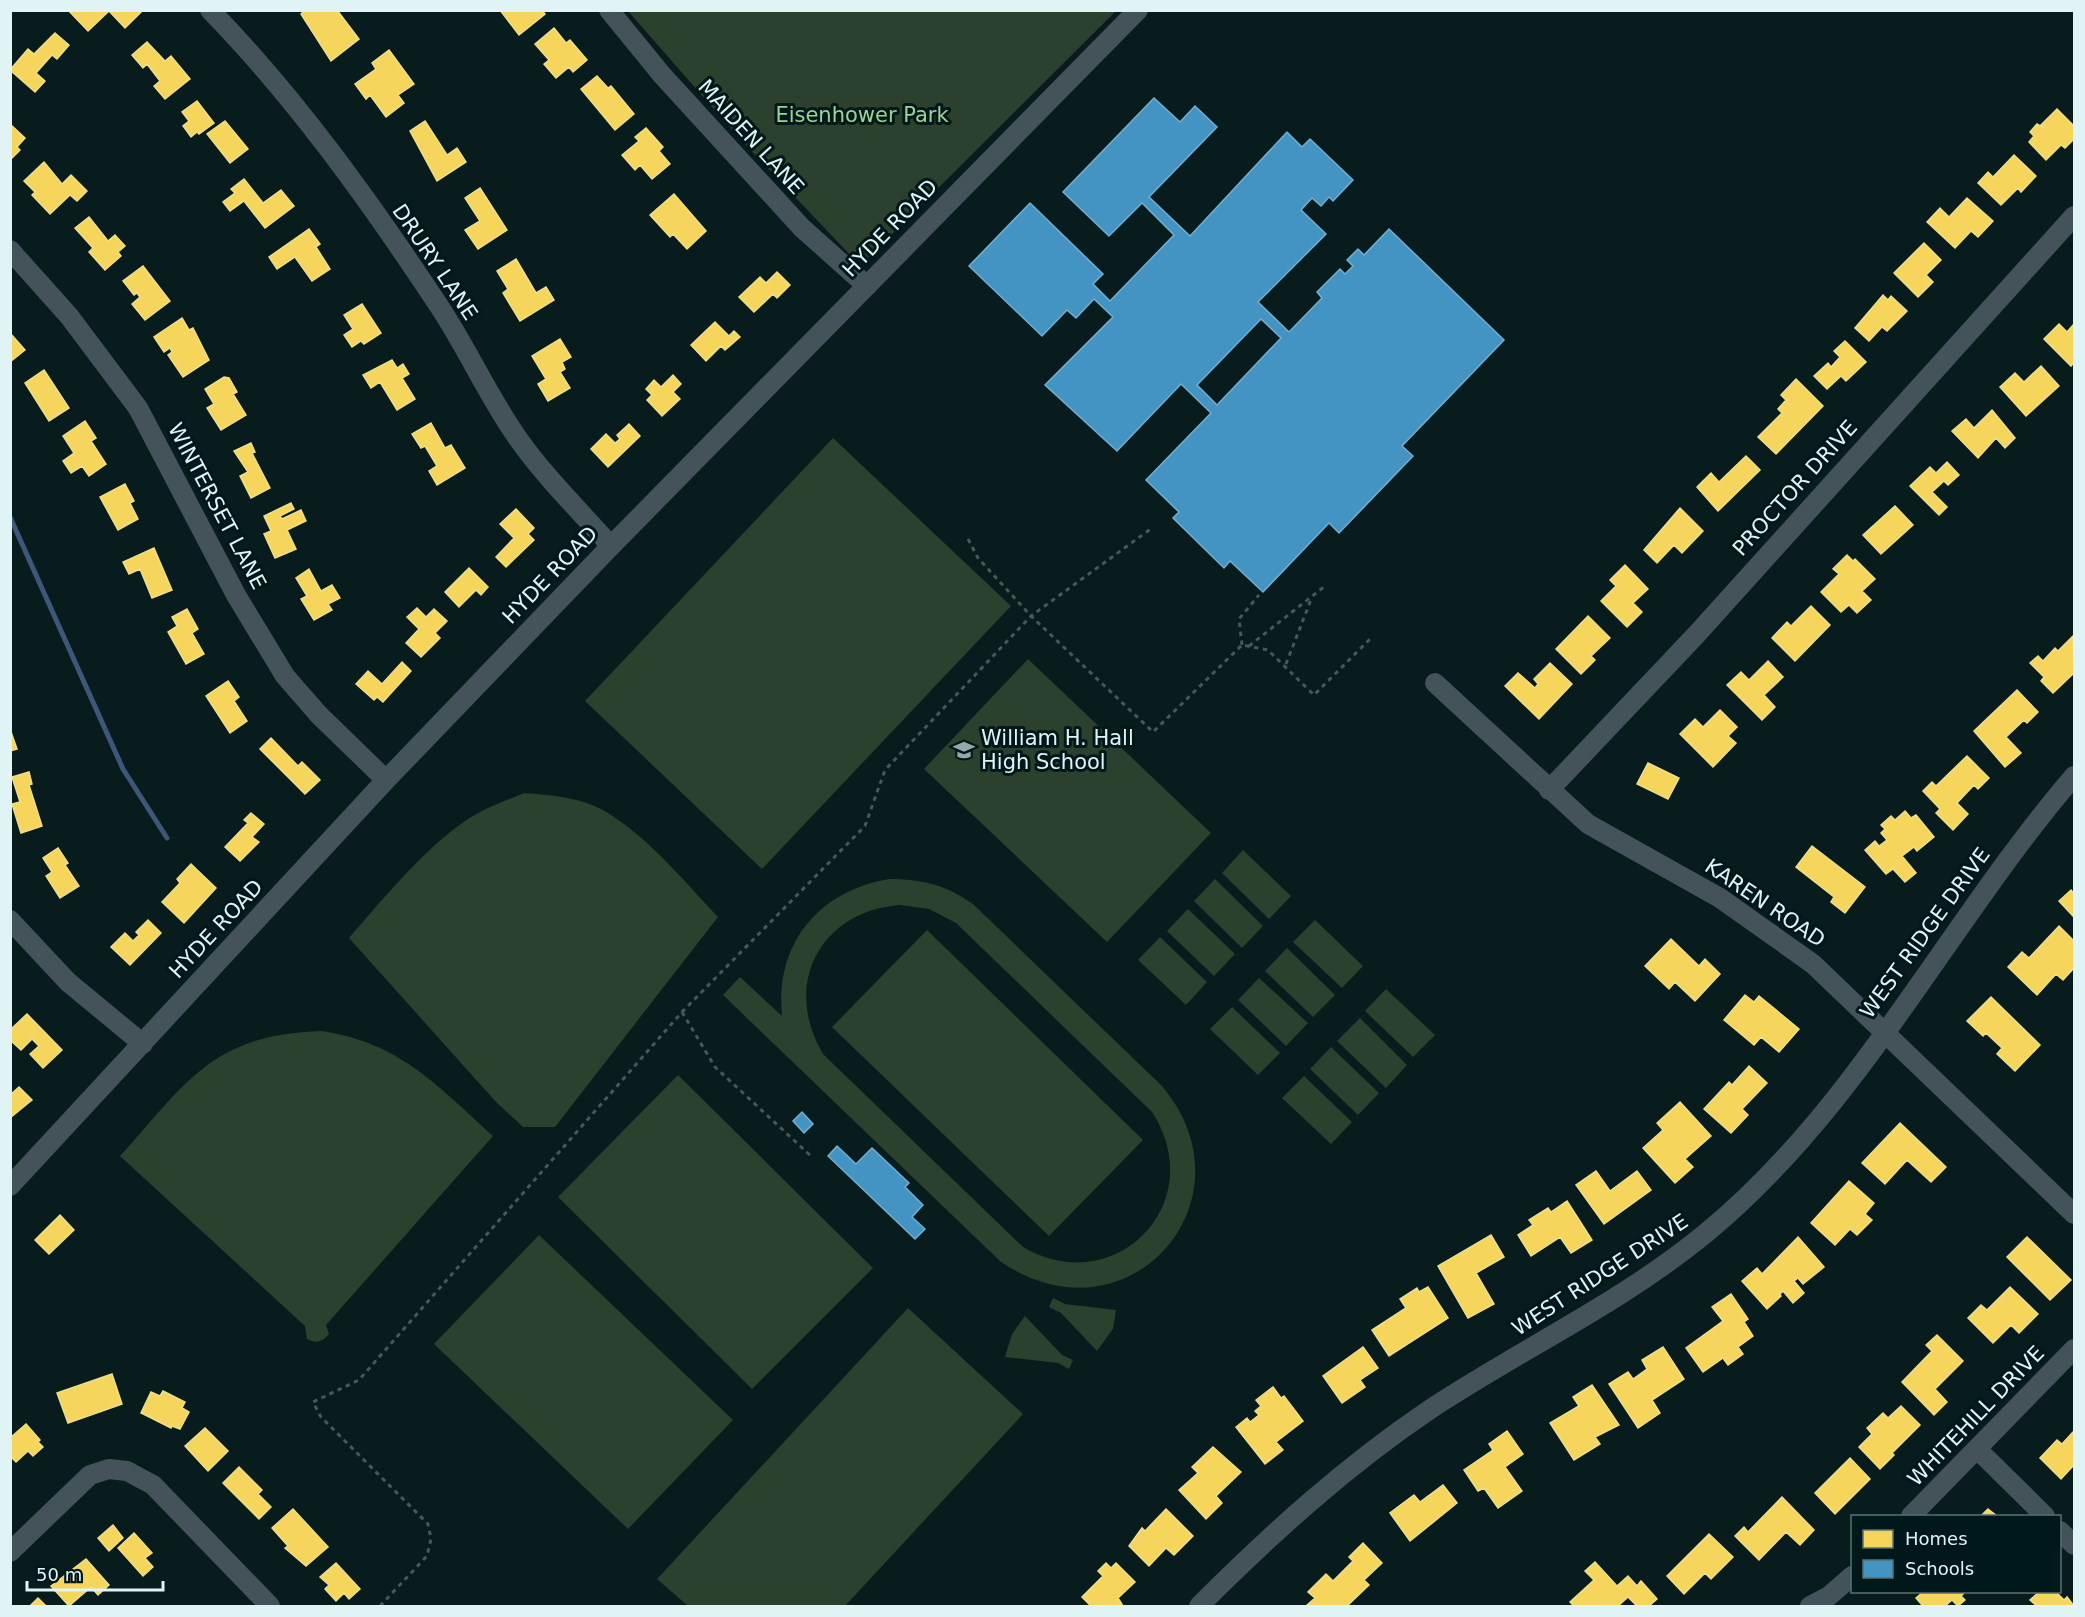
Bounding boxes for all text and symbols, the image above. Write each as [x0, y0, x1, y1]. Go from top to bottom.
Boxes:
street label: MAIDEN LANE [693, 75, 809, 199]
park label: Eisenhower Park [775, 103, 949, 127]
street label: HYDE ROAD [838, 174, 942, 282]
street label: DRURY LANE [387, 200, 483, 324]
street label: PROCTOR DRIVE [1728, 415, 1862, 561]
street label: WINTERSET LANE [163, 419, 271, 593]
street label: HYDE ROAD [498, 521, 602, 629]
place label: William H. Hall High School [981, 726, 1134, 774]
school or university icon: William H. Hall High School [952, 738, 976, 762]
street label: WEST RIDGE DRIVE [1855, 843, 1995, 1023]
street label: KAREN ROAD [1701, 854, 1829, 952]
street label: HYDE ROAD [164, 875, 268, 983]
street label: WEST RIDGE DRIVE [1508, 1209, 1692, 1341]
street label: WHITEHILL DRIVE [1903, 1341, 2049, 1491]
legend [1851, 1515, 2061, 1593]
text: Homes [1905, 1528, 1968, 1549]
scale bar [27, 1554, 164, 1592]
text: Schools [1905, 1558, 1974, 1579]
text: 50 m [36, 1564, 82, 1585]

